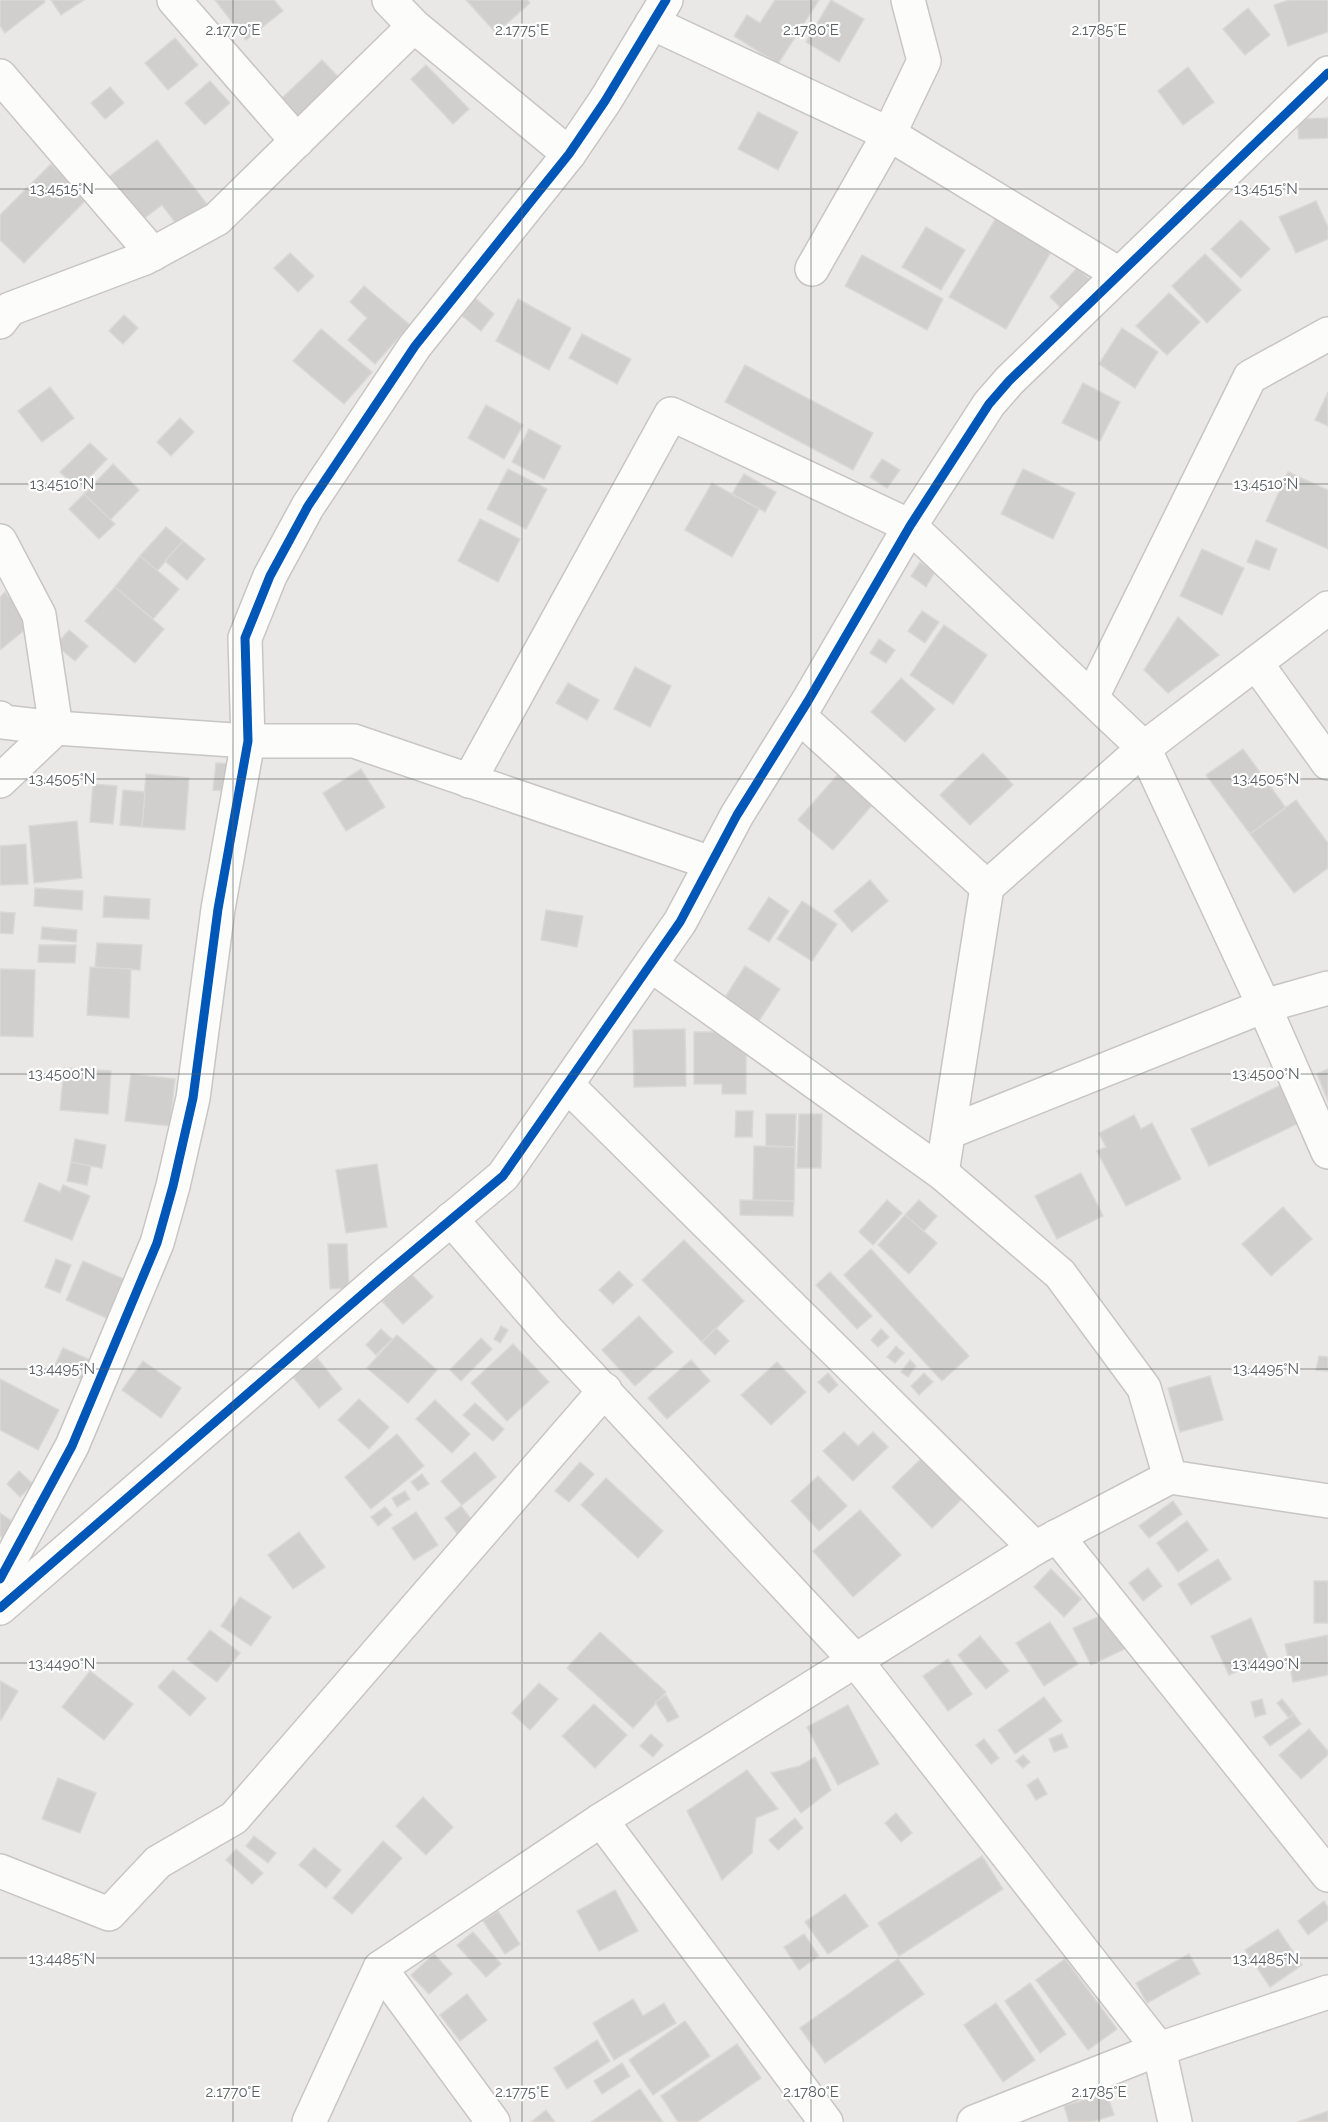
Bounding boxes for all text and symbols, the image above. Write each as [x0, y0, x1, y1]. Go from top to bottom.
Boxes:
text: 2.1770°E [206, 21, 260, 39]
text: 2.1775°E [495, 21, 549, 39]
text: 2.1780°E [783, 21, 839, 39]
text: 2.1785°E [1071, 21, 1127, 39]
text: 13.4515°N [30, 180, 94, 198]
text: 13.4515°N [1234, 180, 1298, 198]
text: 13.4510°N [30, 475, 94, 493]
text: 13.4510°N [1234, 475, 1298, 493]
text: 13.4505°N [29, 770, 95, 788]
text: 13.4505°N [1233, 770, 1299, 788]
text: 13.4500°N [28, 1065, 96, 1083]
text: 13.4500°N [1232, 1065, 1300, 1083]
text: 13.4495°N [29, 1360, 95, 1378]
text: 13.4495°N [1233, 1360, 1299, 1378]
text: 13.4490°N [29, 1655, 95, 1673]
text: 13.4490°N [1233, 1655, 1299, 1673]
text: 13.4485°N [29, 1950, 95, 1968]
text: 13.4485°N [1233, 1950, 1299, 1968]
text: 2.1770°E [206, 2083, 260, 2101]
text: 2.1775°E [495, 2083, 549, 2101]
text: 2.1780°E [783, 2083, 839, 2101]
text: 2.1785°E [1071, 2083, 1127, 2101]

